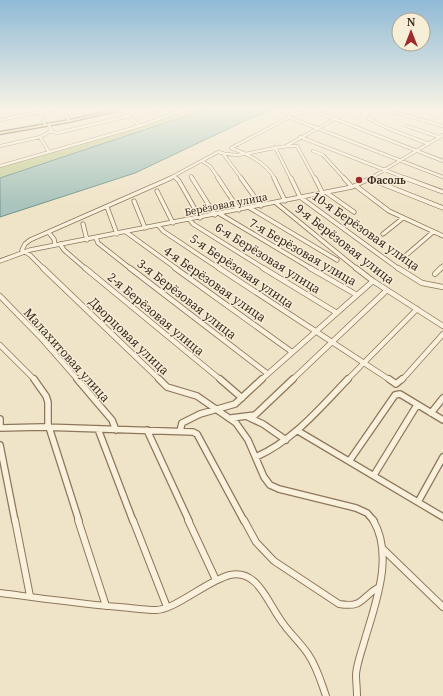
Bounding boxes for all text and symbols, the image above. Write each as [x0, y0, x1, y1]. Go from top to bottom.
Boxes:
north arrow [391, 12, 431, 52]
text: N [407, 14, 416, 29]
place label: Фасоль [367, 173, 406, 187]
marker: Фасоль [354, 175, 364, 185]
street label: 10-я Берёзовая улица [309, 187, 424, 275]
street label: Берёзовая улица [183, 189, 269, 219]
street label: 9-я Берёзовая улица [292, 200, 398, 288]
street label: 7-я Берёзовая улица [246, 214, 360, 290]
street label: 6-я Берёзовая улица [212, 219, 324, 297]
street label: 5-я Берёзовая улица [187, 230, 297, 312]
street label: 4-я Берёзовая улица [160, 242, 270, 326]
street label: 3-я Берёзовая улица [134, 255, 240, 343]
street label: 2-я Берёзовая улица [104, 268, 208, 360]
street label: Дворцовая улица [85, 293, 173, 379]
street label: Малахитовая улица [20, 304, 114, 406]

